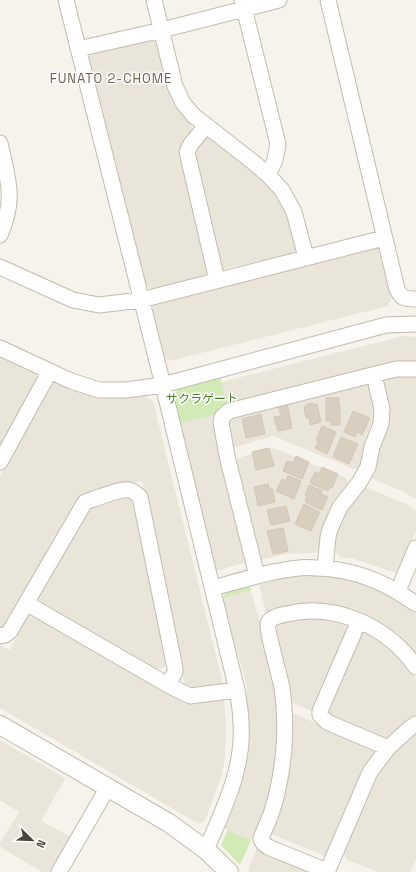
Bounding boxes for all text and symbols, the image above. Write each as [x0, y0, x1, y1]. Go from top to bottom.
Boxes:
district label: FUNATO 2-CHOME [50, 70, 172, 87]
park label: サクラゲート [166, 391, 238, 407]
north arrow [12, 820, 52, 860]
text: N [33, 838, 49, 850]

